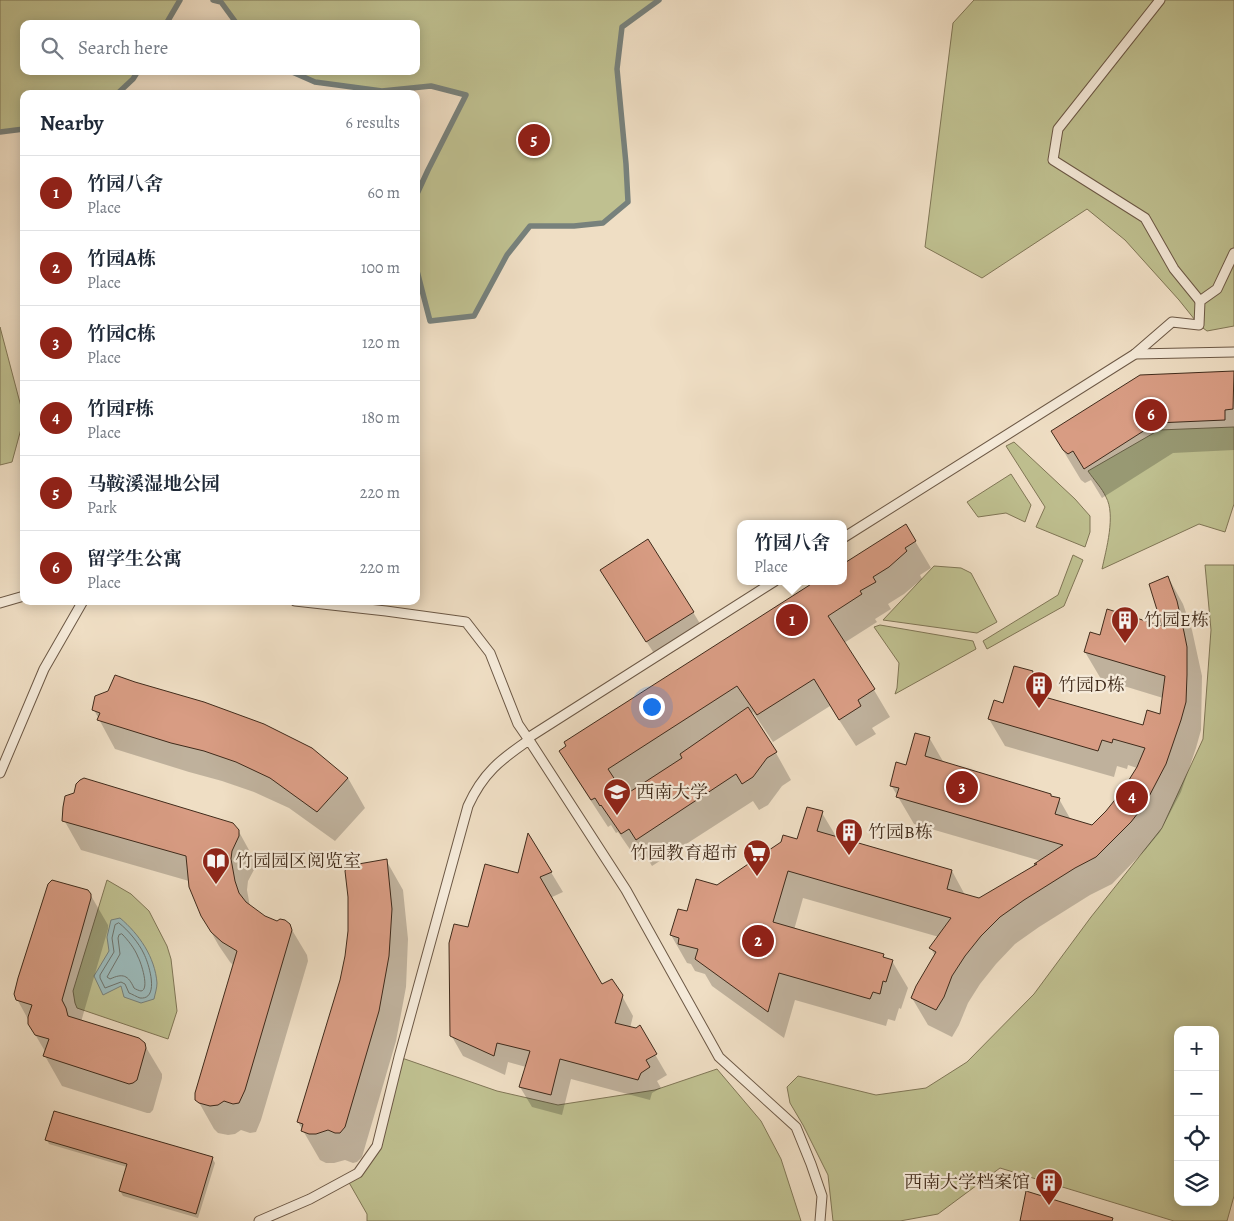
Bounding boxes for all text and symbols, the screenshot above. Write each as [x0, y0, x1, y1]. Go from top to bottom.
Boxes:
search box [20, 20, 420, 75]
icon: search [38, 34, 66, 62]
text: Search here [78, 35, 168, 61]
text: Nearby [40, 109, 103, 137]
text: 6 results [346, 112, 400, 134]
pin: 5 [518, 121, 550, 159]
text: 竹园八舍 [87, 171, 163, 197]
text: 1 [53, 182, 59, 204]
text: 60 m [368, 182, 400, 204]
text: Place [87, 197, 121, 219]
text: 竹园A栋 [87, 246, 156, 272]
text: 2 [52, 257, 60, 279]
text: 100 m [361, 257, 400, 279]
text: Place [87, 272, 121, 294]
text: 竹园C栋 [87, 321, 156, 347]
text: 3 [53, 332, 59, 354]
text: 120 m [362, 332, 400, 354]
text: Place [87, 347, 121, 369]
text: 竹园F栋 [87, 396, 154, 422]
pin: 6 [1135, 396, 1167, 434]
text: 4 [52, 407, 60, 429]
text: 180 m [362, 407, 400, 429]
text: Place [87, 422, 121, 444]
text: 马鞍溪湿地公园 [87, 471, 220, 497]
text: 5 [53, 482, 59, 504]
text: 220 m [360, 482, 400, 504]
text: Park [87, 497, 117, 519]
popup [737, 520, 847, 585]
text: 竹园八舍 [754, 530, 830, 556]
text: 留学生公寓 [87, 546, 182, 572]
text: Place [754, 556, 788, 578]
text: 6 [52, 557, 60, 579]
text: 220 m [360, 557, 400, 579]
text: Place [87, 572, 121, 594]
pin: 1 [776, 601, 808, 639]
building icon: 竹园E栋 [1110, 605, 1140, 644]
place label: 竹园E栋 [1144, 608, 1209, 632]
building icon: 竹园D栋 [1024, 670, 1054, 709]
place label: 竹园D栋 [1058, 673, 1125, 697]
your location [639, 694, 665, 720]
pin: 3 [946, 768, 978, 806]
school or university icon: 西南大学 [602, 777, 632, 816]
pin: 4 [1116, 778, 1148, 816]
place label: 西南大学 [636, 780, 708, 804]
building icon: 竹园B栋 [834, 817, 864, 856]
place label: 竹园B栋 [868, 820, 933, 844]
supermarket icon: 竹园教育超市 [742, 838, 772, 877]
place label: 竹园教育超市 [630, 841, 738, 865]
library icon: 竹园园区阅览室 [201, 846, 231, 885]
place label: 竹园园区阅览室 [235, 849, 361, 873]
pin: 2 [742, 922, 774, 960]
map controls [1174, 1026, 1219, 1206]
button: + [1174, 1026, 1219, 1071]
button: − [1174, 1071, 1219, 1116]
button: locate [1174, 1116, 1219, 1161]
button: layers [1174, 1161, 1219, 1206]
building icon: 西南大学档案馆 [1034, 1167, 1064, 1206]
place label: 西南大学档案馆 [904, 1170, 1030, 1194]

